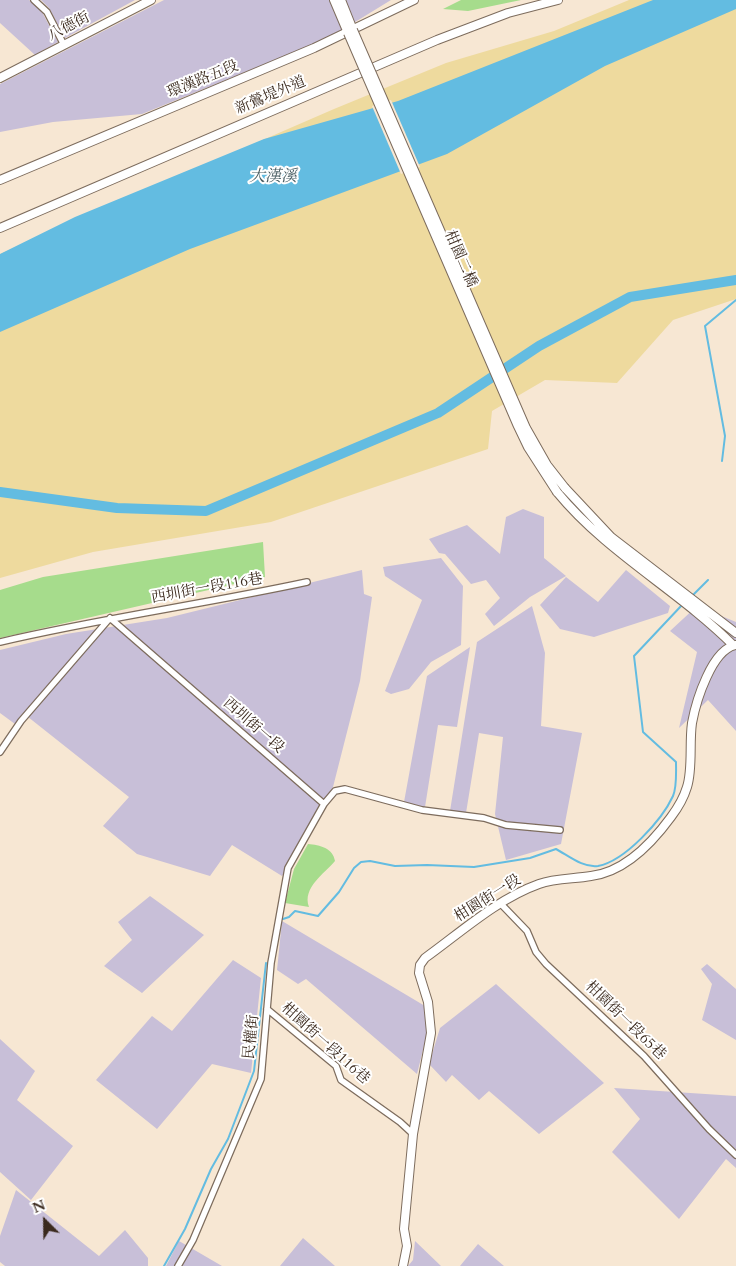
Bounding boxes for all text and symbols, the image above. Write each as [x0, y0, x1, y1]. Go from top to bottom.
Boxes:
street label: 八德街 [45, 9, 93, 45]
street label: 環漢路五段 [165, 58, 241, 102]
street label: 新鶯堤外道 [233, 73, 309, 119]
water label: 大漢溪 [249, 167, 297, 187]
street label: 柑園二橋 [440, 228, 480, 290]
street label: 西圳街一段116巷 [150, 570, 264, 608]
street label: 西圳街一段 [219, 695, 287, 757]
street label: 柑園街一段 [451, 871, 525, 927]
street label: 柑園街一段65巷 [581, 978, 669, 1064]
street label: 柑園街一段116巷 [277, 999, 373, 1089]
street label: 民權街 [241, 1014, 263, 1060]
north arrow [20, 1196, 70, 1246]
text: N [30, 1196, 48, 1218]

